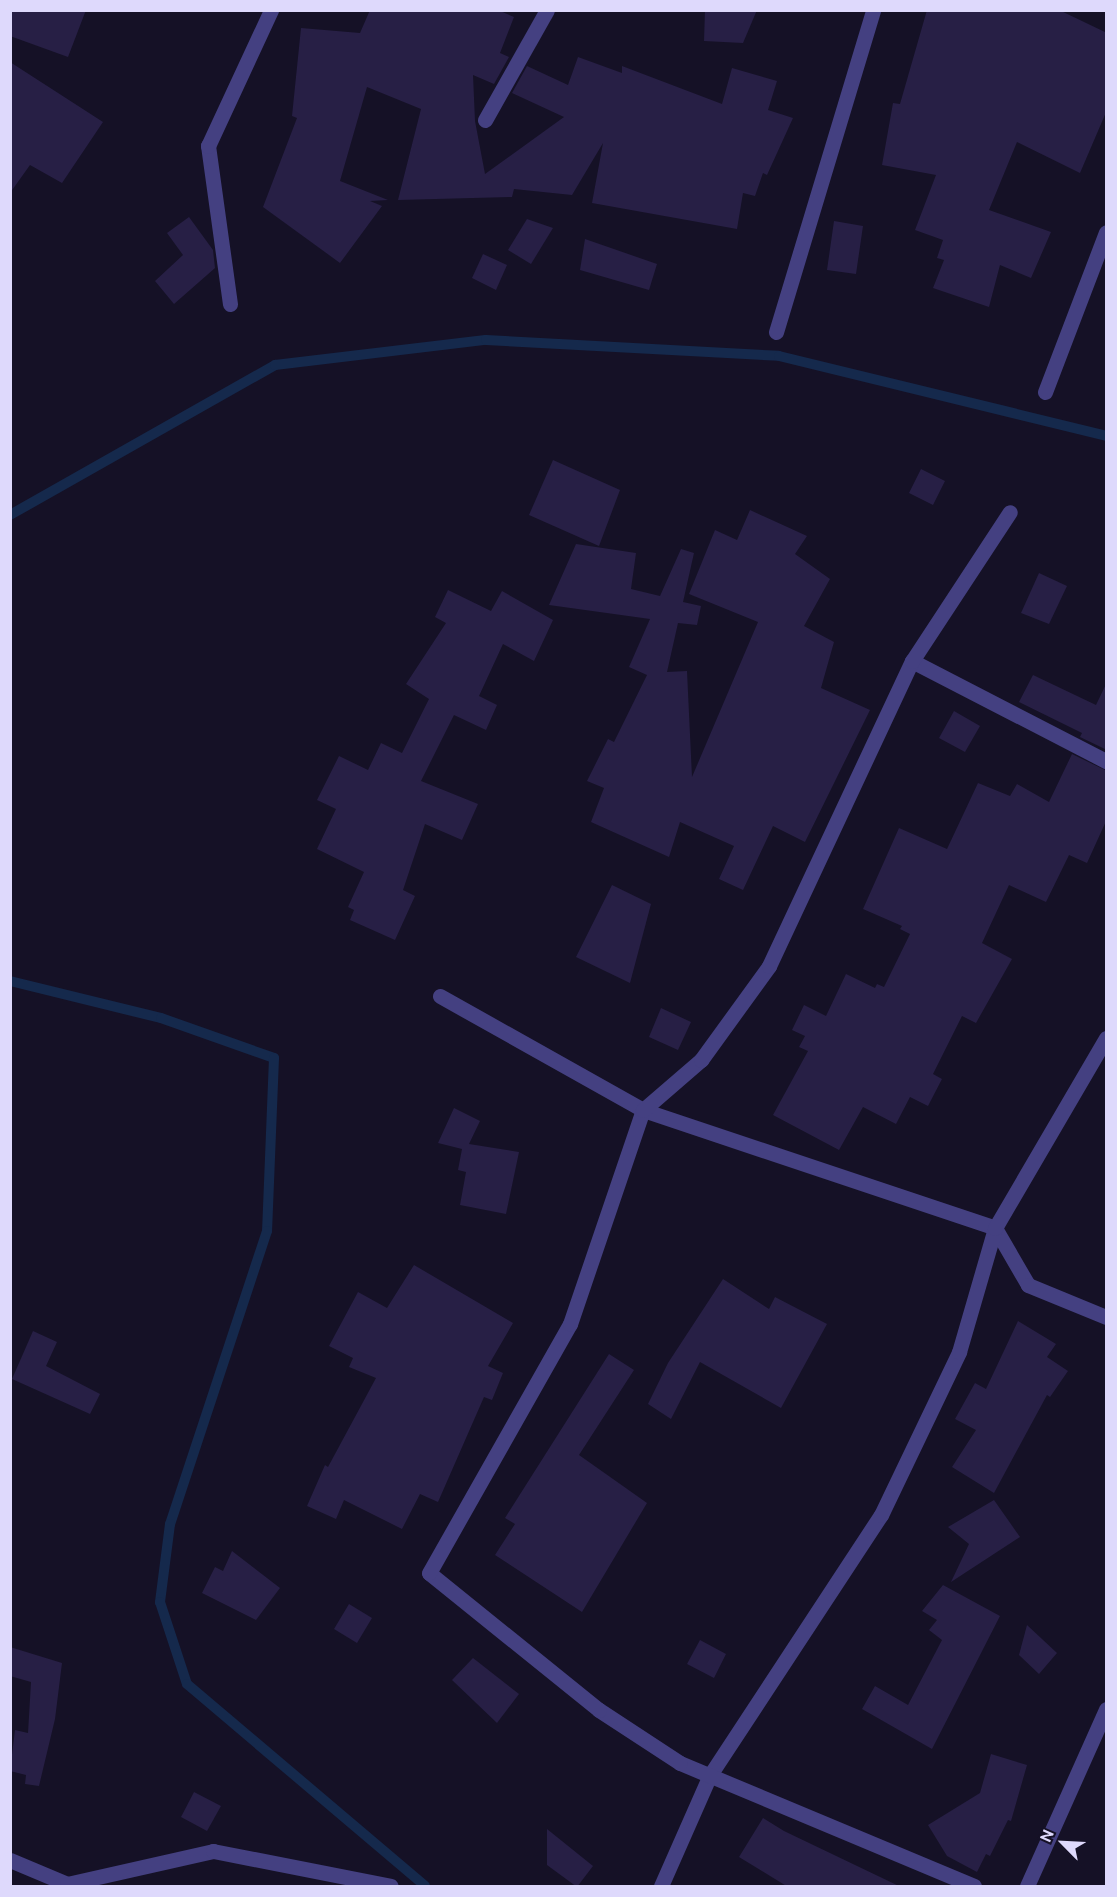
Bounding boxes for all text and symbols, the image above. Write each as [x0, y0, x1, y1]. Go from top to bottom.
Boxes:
north arrow [1033, 1813, 1093, 1873]
text: N [1036, 1827, 1057, 1845]

